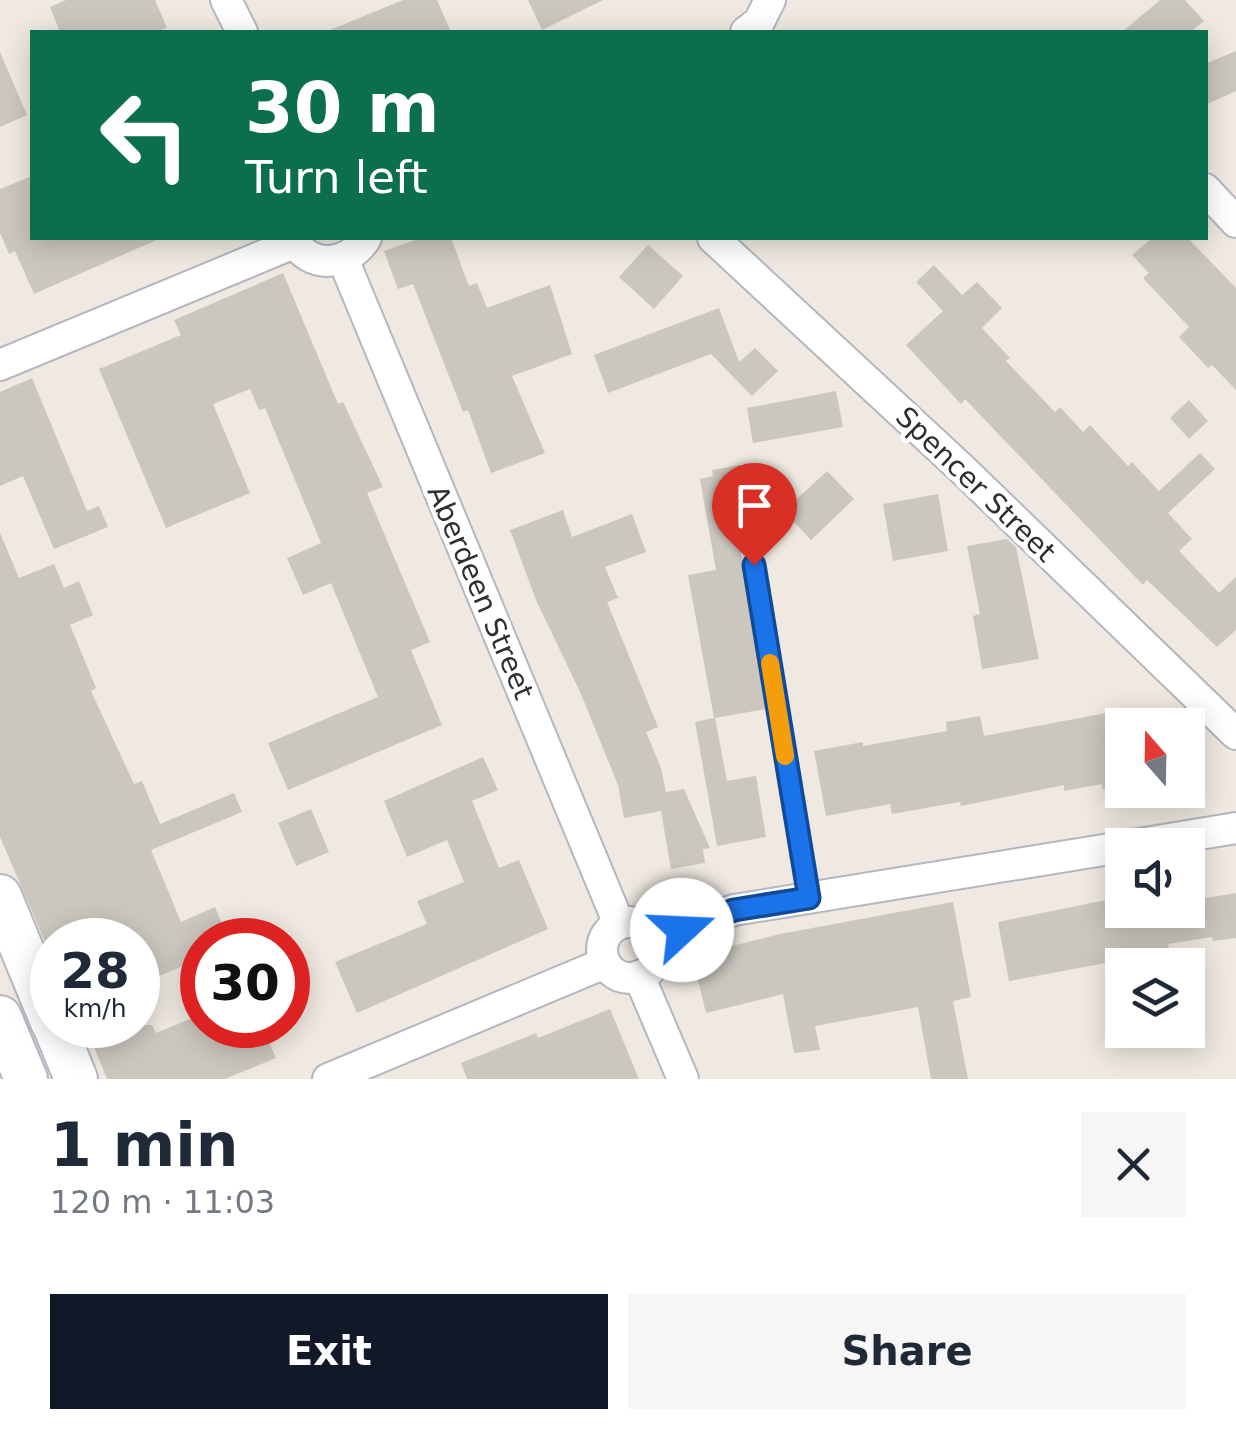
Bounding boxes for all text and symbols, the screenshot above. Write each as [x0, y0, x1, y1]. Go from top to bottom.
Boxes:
text: 30 m [245, 67, 440, 149]
icon: left [80, 70, 210, 200]
text: Turn left [245, 151, 428, 204]
street label: Spencer Street [889, 400, 1062, 569]
pin [712, 463, 797, 566]
icon: arrive [727, 478, 782, 533]
street label: Aberdeen Street [421, 480, 540, 704]
north arrow [1105, 708, 1205, 808]
map controls [1105, 708, 1205, 1048]
button: sound [1105, 828, 1205, 928]
position arrow [630, 878, 734, 982]
speed limit sign: 30 [180, 918, 310, 1048]
text: 28 [60, 942, 130, 1000]
button: layers [1105, 948, 1205, 1048]
text: km/h [63, 994, 127, 1023]
text: 1 min [50, 1110, 238, 1180]
button: close [1081, 1112, 1186, 1217]
text: 120 m · 11:03 [50, 1183, 275, 1221]
button: Exit [50, 1294, 608, 1409]
button: Share [628, 1294, 1186, 1409]

